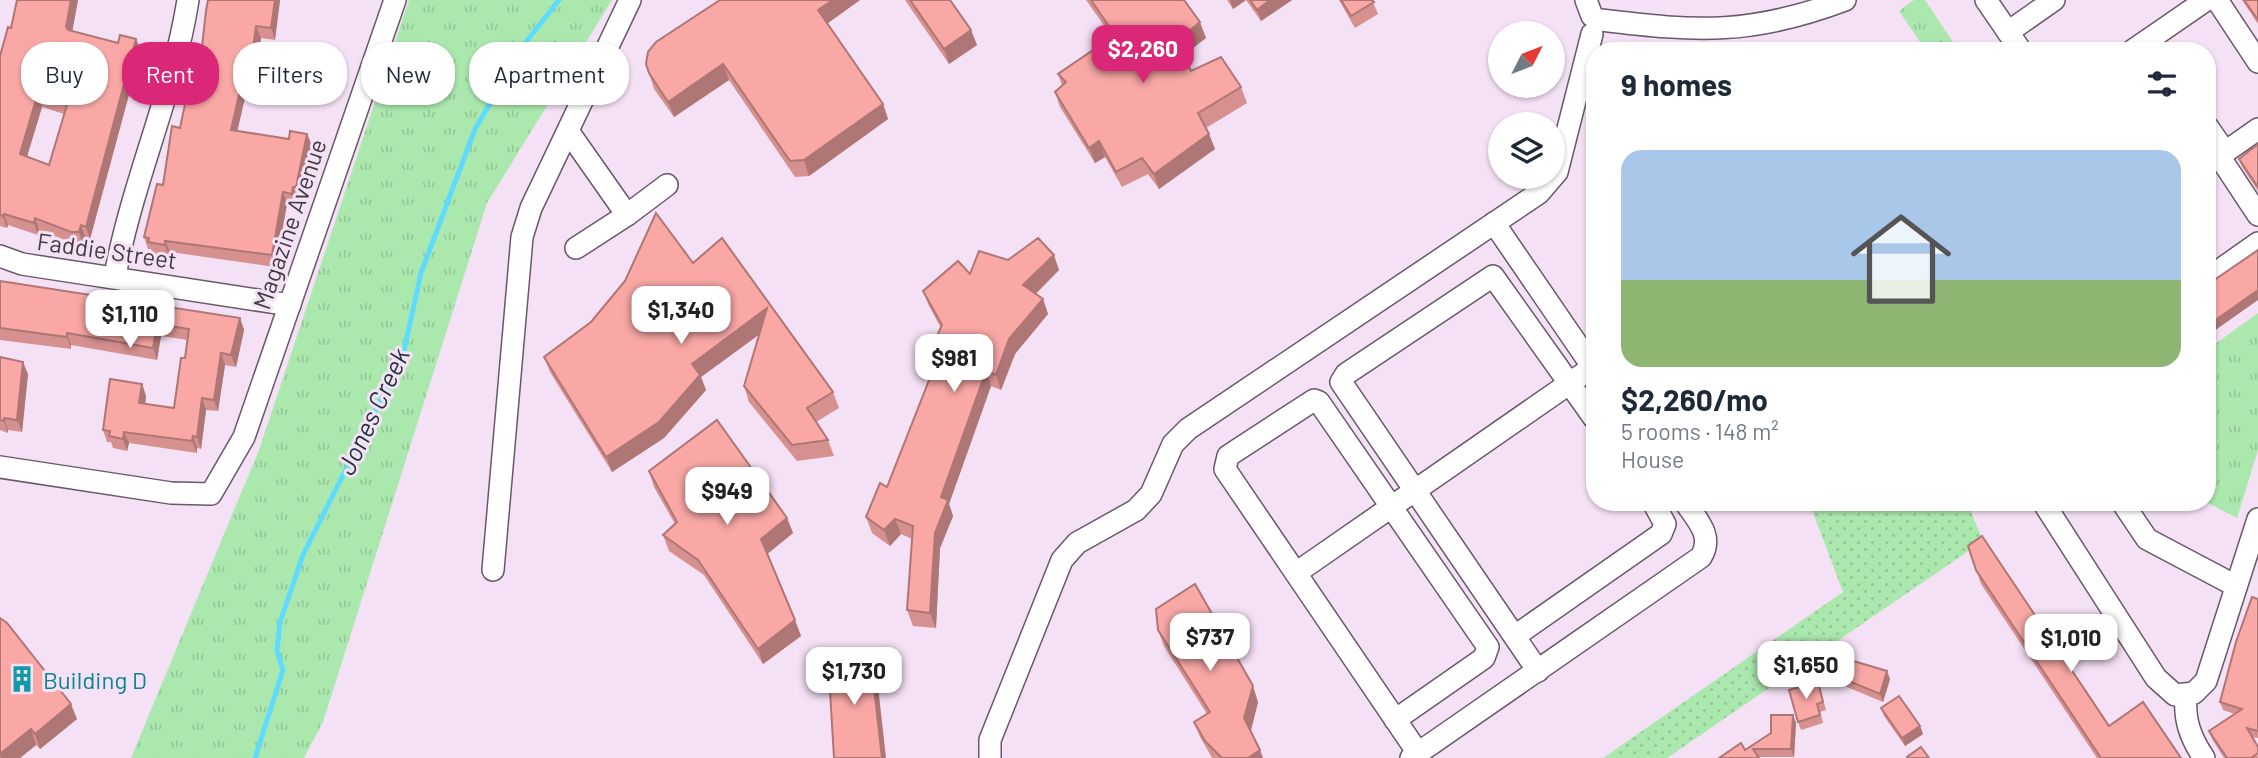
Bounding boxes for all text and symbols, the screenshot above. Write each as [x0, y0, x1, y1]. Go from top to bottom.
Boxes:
north arrow [1488, 21, 1564, 98]
map controls [1488, 21, 1565, 189]
pin: $2,260 [1086, 25, 1200, 85]
text: $2,260 [1108, 34, 1178, 62]
chip: Buy [21, 42, 108, 105]
chip: Rent [122, 42, 219, 105]
chip: Filters [233, 42, 347, 105]
chip: New [361, 42, 455, 105]
chip: Apartment [469, 42, 629, 105]
icon: filters [2143, 65, 2181, 103]
text: 9 homes [1621, 66, 1732, 102]
button: layers [1488, 112, 1565, 189]
street label: Magazine Avenue [246, 135, 332, 313]
icon: home [1838, 196, 1964, 322]
street label: Faddie Street [35, 226, 179, 274]
pin: $1,340 [624, 286, 738, 346]
pin: $1,110 [73, 290, 187, 350]
text: $1,340 [648, 295, 714, 323]
text: $1,110 [102, 299, 158, 327]
pin: $981 [913, 334, 995, 394]
water label: Jones Creek [329, 342, 415, 479]
text: $981 [931, 343, 977, 371]
text: $2,260/mo [1621, 381, 1768, 417]
text: 5 rooms · 148 m² [1621, 417, 1779, 445]
text: House [1621, 445, 1684, 473]
pin: $949 [686, 468, 768, 527]
text: $949 [701, 476, 753, 504]
pin: $737 [1169, 614, 1251, 673]
pin: $1,010 [2014, 614, 2128, 674]
text: $737 [1186, 622, 1234, 650]
text: $1,010 [2041, 623, 2101, 651]
pin: $1,650 [1749, 642, 1863, 701]
pin: $1,730 [797, 648, 911, 707]
text: $1,650 [1773, 650, 1839, 678]
text: $1,730 [822, 656, 886, 684]
building icon: Building D [7, 664, 37, 694]
place label: Building D [43, 665, 147, 694]

